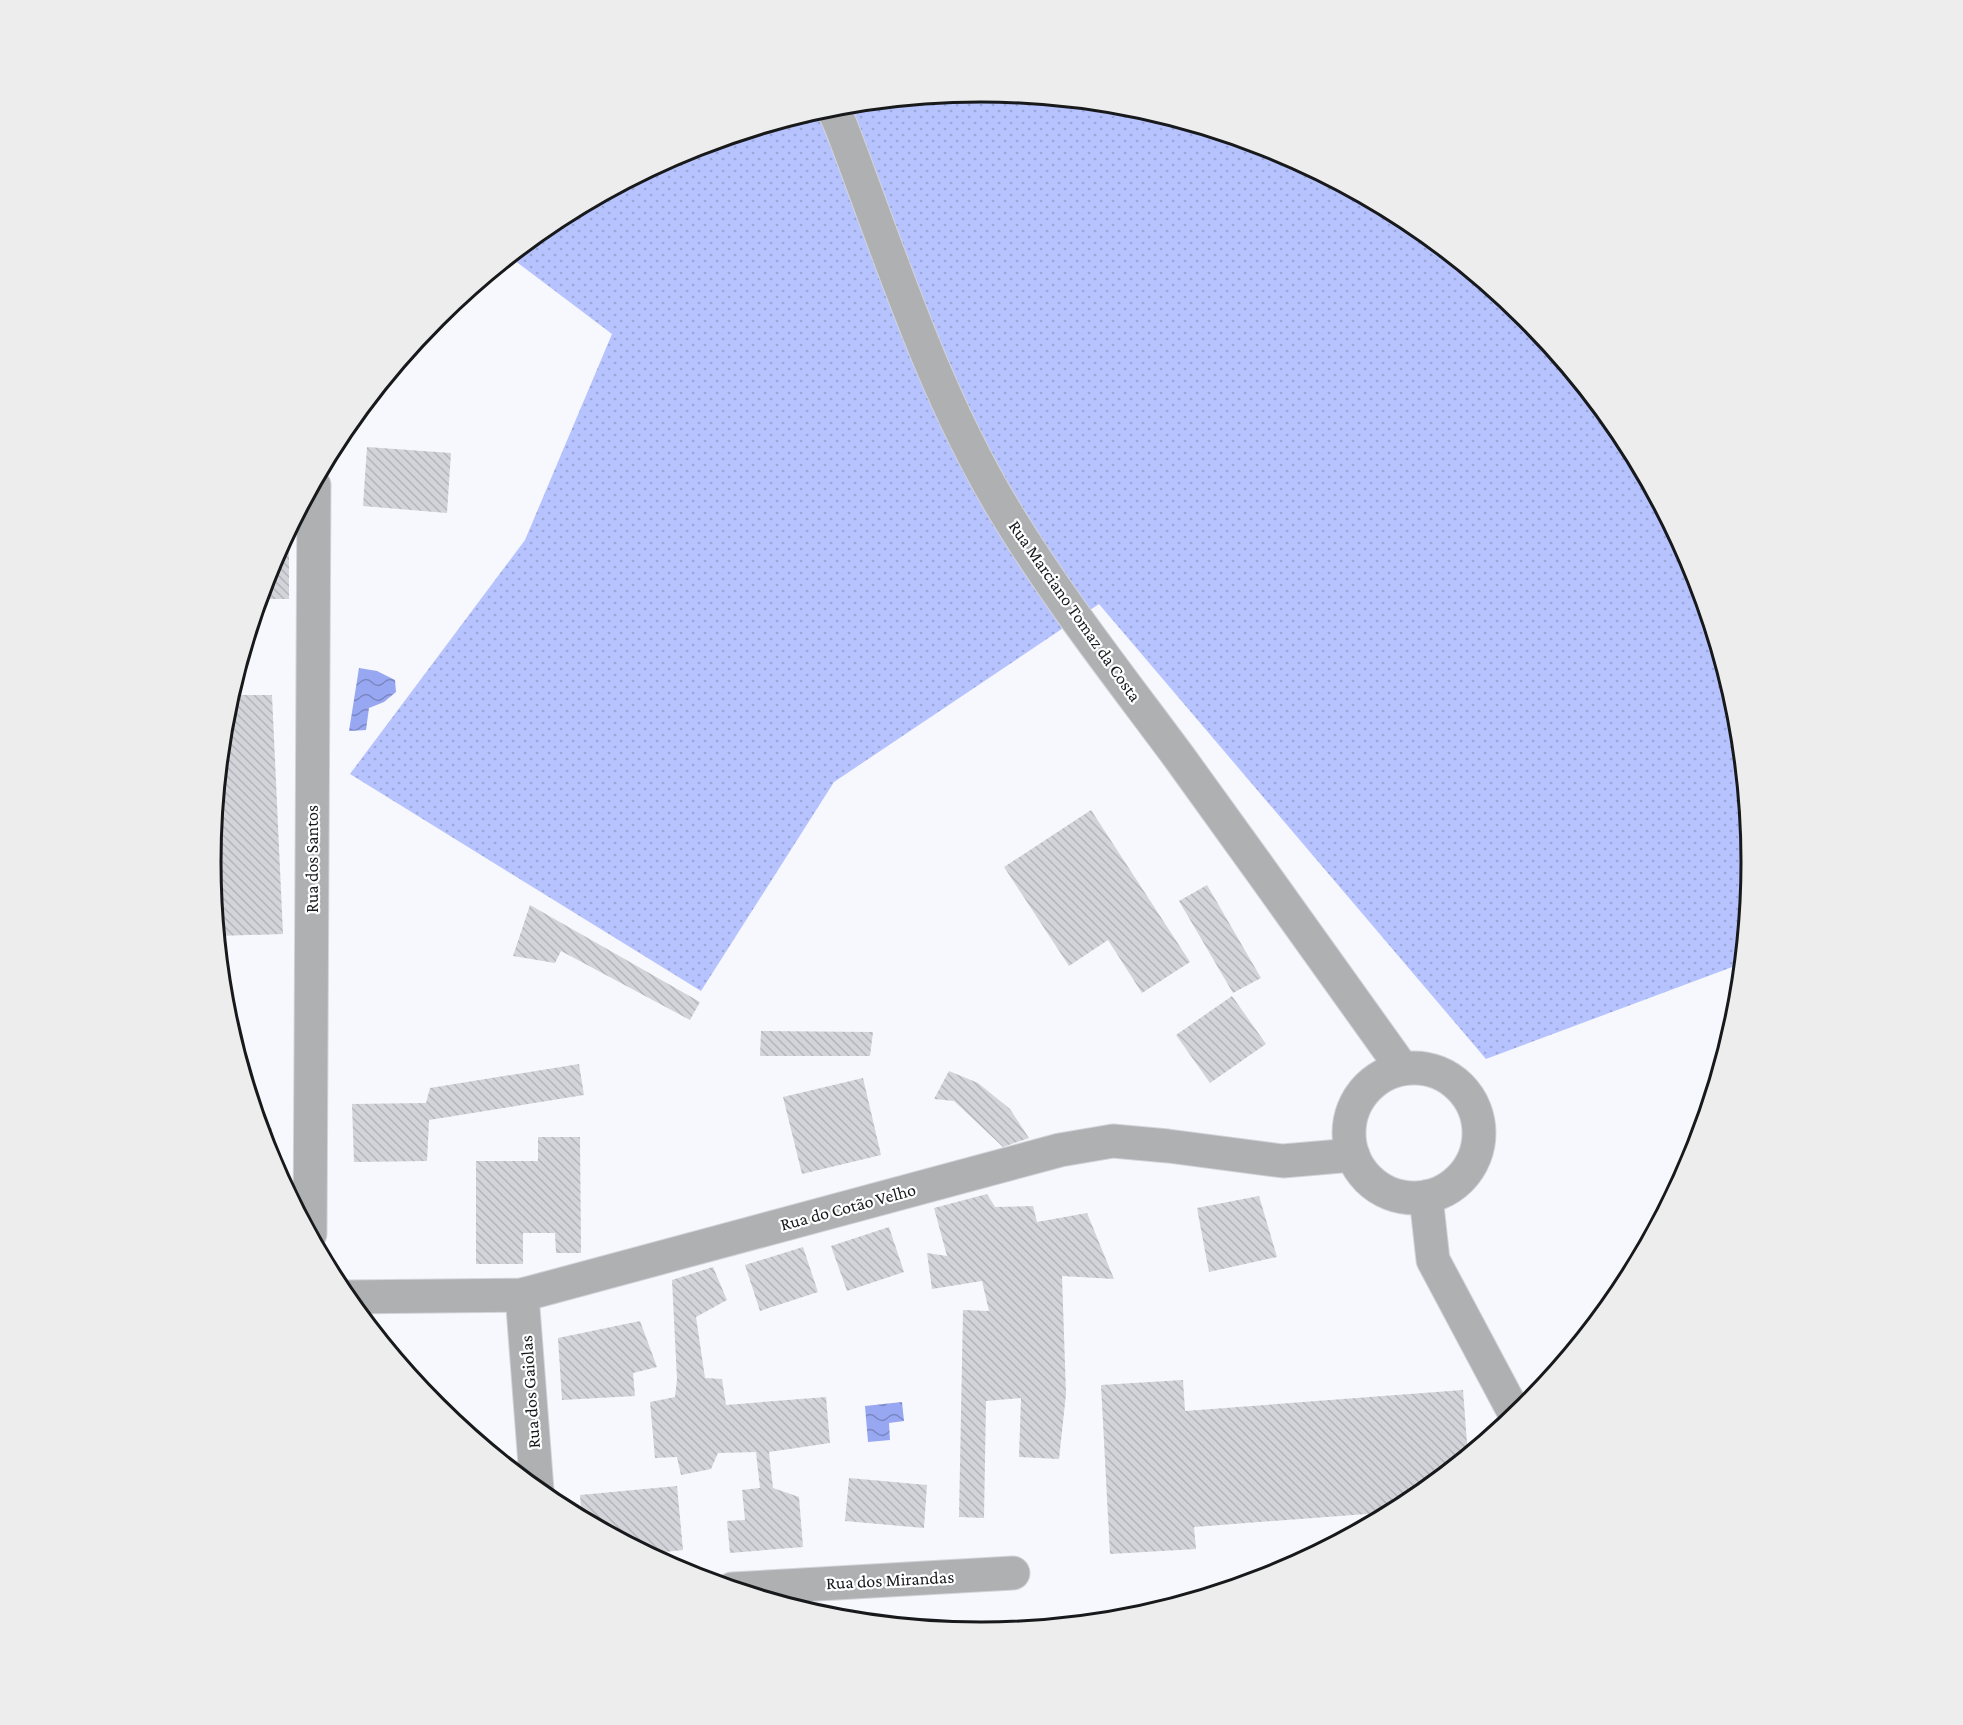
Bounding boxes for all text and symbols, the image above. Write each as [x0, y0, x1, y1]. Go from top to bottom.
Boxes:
street label: Rua Marciano Tomaz da Costa [1005, 517, 1145, 705]
street label: Rua dos Santos [302, 805, 322, 913]
street label: Rua do Cotão Velho [778, 1179, 918, 1235]
street label: Rua dos Gaiolas [516, 1335, 544, 1449]
street label: Rua dos Mirandas [825, 1567, 955, 1593]

